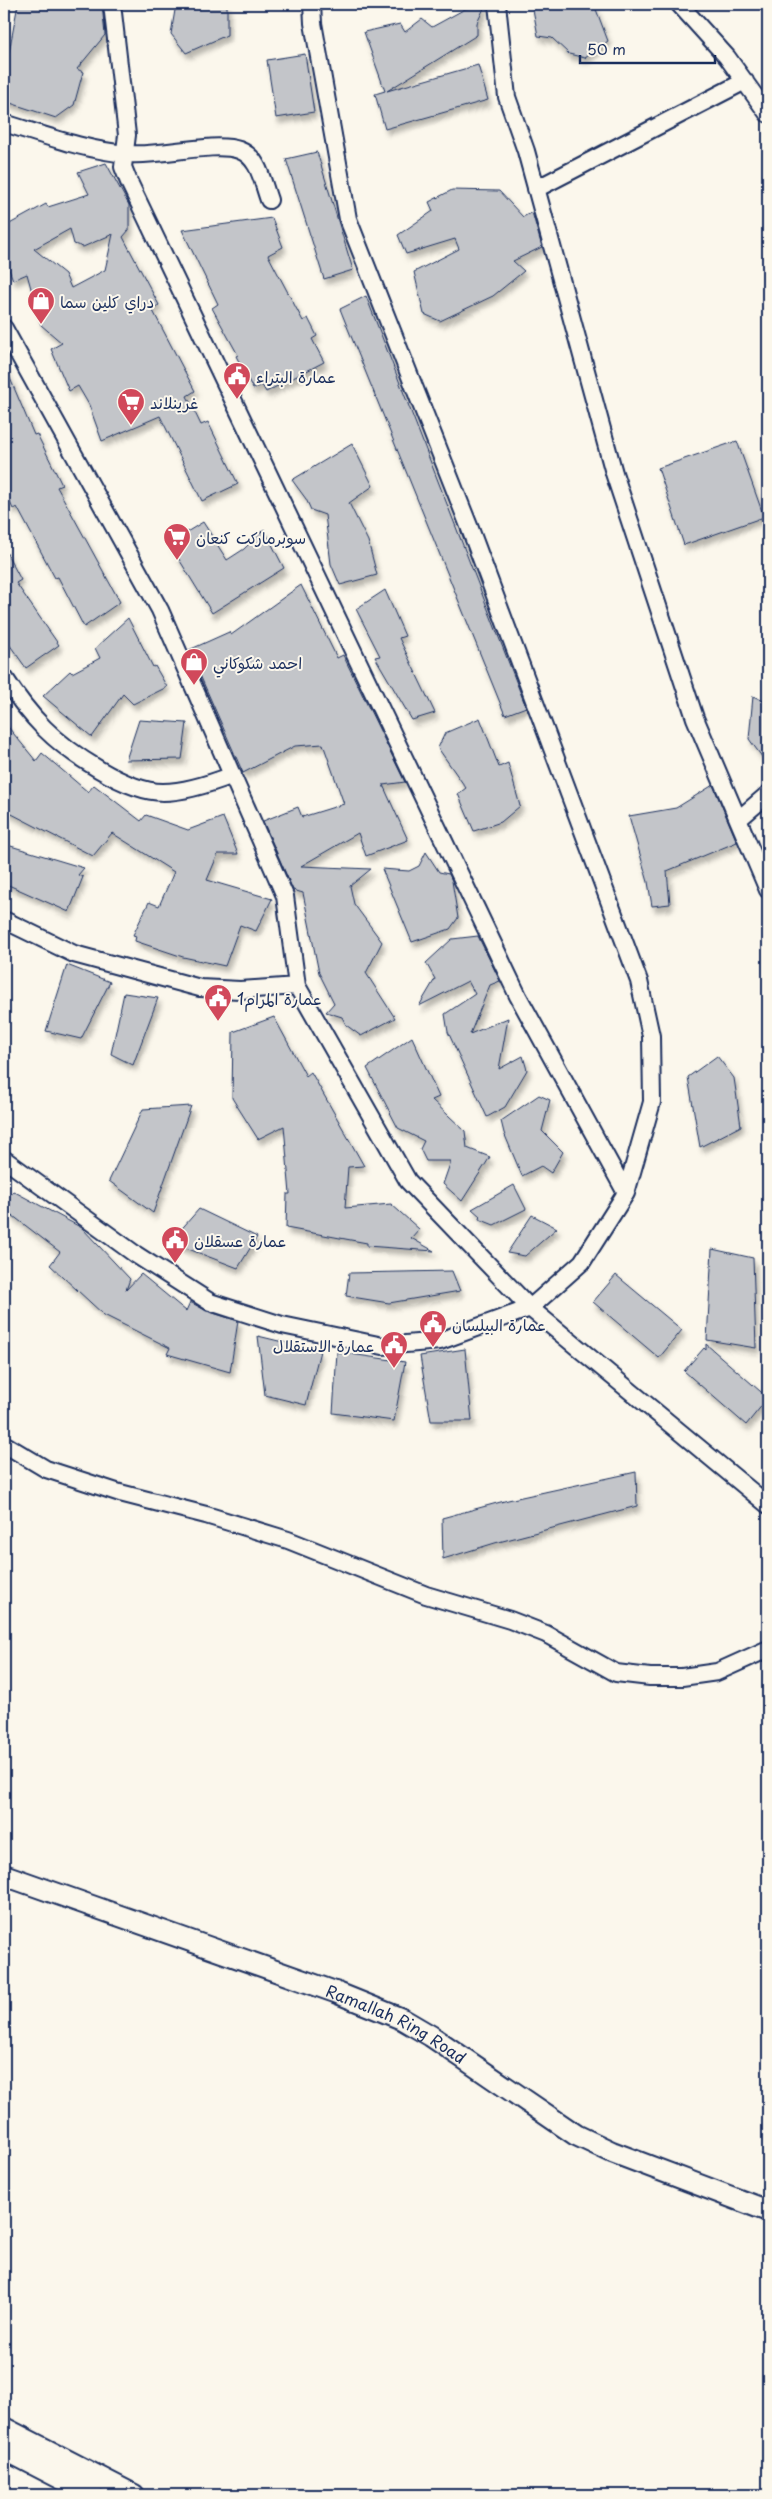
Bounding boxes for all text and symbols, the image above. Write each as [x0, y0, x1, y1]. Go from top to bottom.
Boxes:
scale bar [580, 32, 714, 64]
text: 50 m [587, 37, 626, 60]
shop icon: دراي كلين سما [26, 286, 56, 325]
place label: دراي كلين سما [60, 289, 154, 314]
public building icon: عمارة البتراء [222, 361, 252, 400]
place label: عمارة البتراء [256, 364, 337, 388]
supermarket icon: غرينلاند [116, 387, 146, 426]
place label: غرينلاند [150, 390, 198, 414]
supermarket icon: سوبرماركت كنعان [162, 522, 192, 561]
place label: سوبرماركت كنعان [196, 525, 306, 549]
shop icon: احمد شكوكاني [179, 647, 209, 686]
place label: احمد شكوكاني [213, 650, 302, 678]
public building icon: عمارة المرام1 [203, 983, 233, 1022]
place label: عمارة المرام1 [237, 986, 322, 1012]
public building icon: عمارة عسقلان [160, 1225, 190, 1264]
place label: عمارة عسقلان [194, 1228, 287, 1252]
public building icon: عمارة البيلسان [418, 1309, 448, 1348]
place label: عمارة البيلسان [452, 1312, 547, 1336]
public building icon: عمارة الاستقلال [379, 1330, 409, 1369]
place label: عمارة الاستقلال [273, 1333, 375, 1357]
street label: Ramallah Ring Road [323, 1978, 471, 2069]

